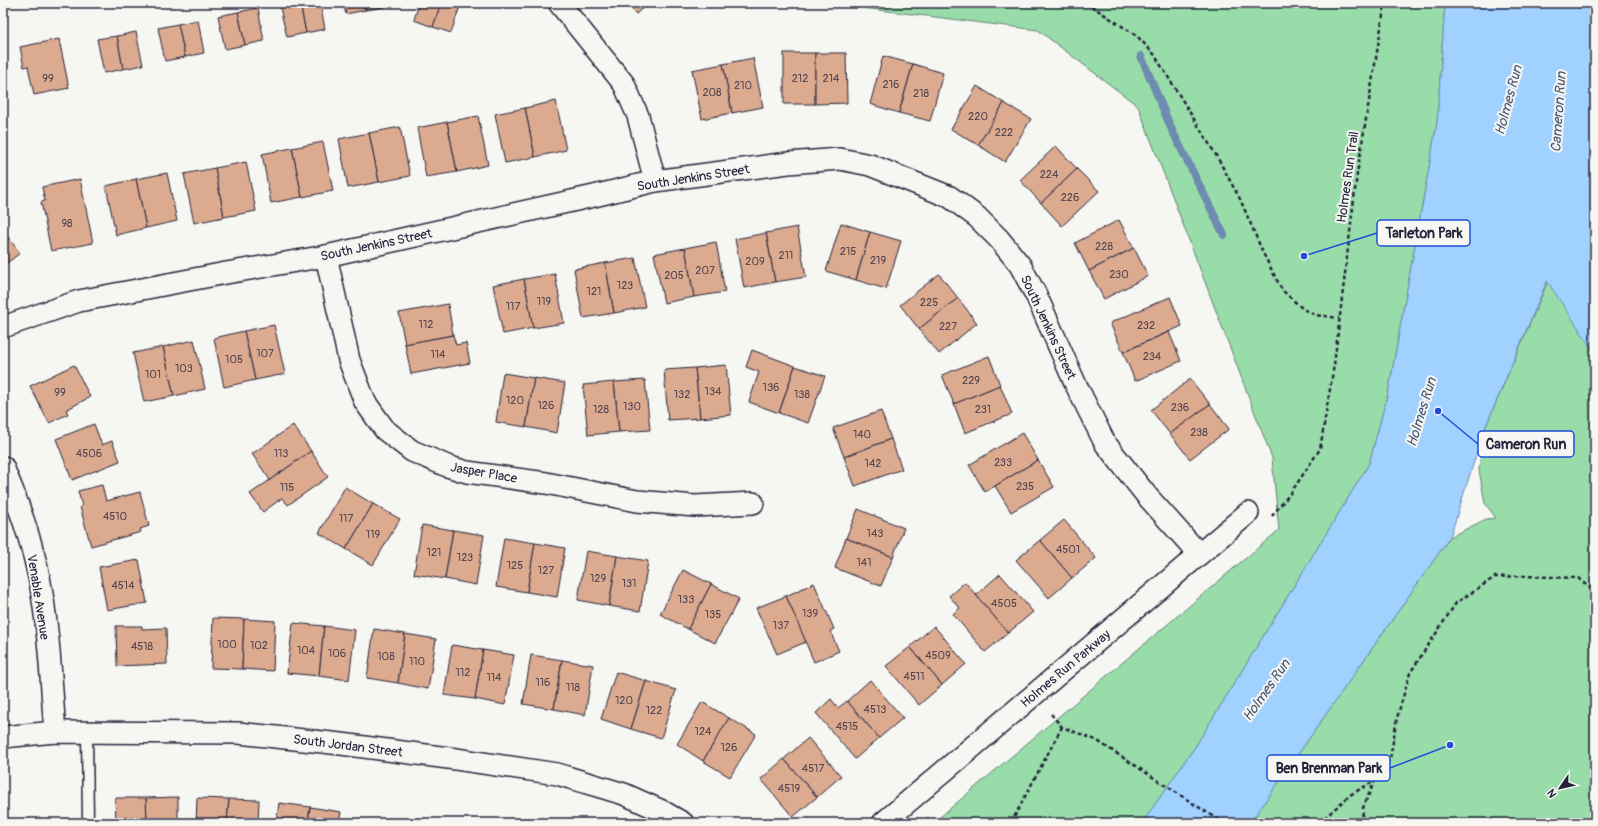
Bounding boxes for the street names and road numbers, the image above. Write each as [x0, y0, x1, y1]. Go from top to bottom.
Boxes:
street label: Holmes Run Trail [1334, 130, 1362, 224]
street label: South Jenkins Street [636, 161, 751, 195]
street label: South Jenkins Street [319, 225, 434, 265]
street label: South Jenkins Street [1017, 273, 1080, 383]
street label: Jasper Place [449, 459, 519, 487]
street label: Venable Avenue [23, 553, 53, 641]
street label: Holmes Run Parkway [1017, 626, 1114, 711]
street label: South Jordan Street [292, 731, 404, 761]

